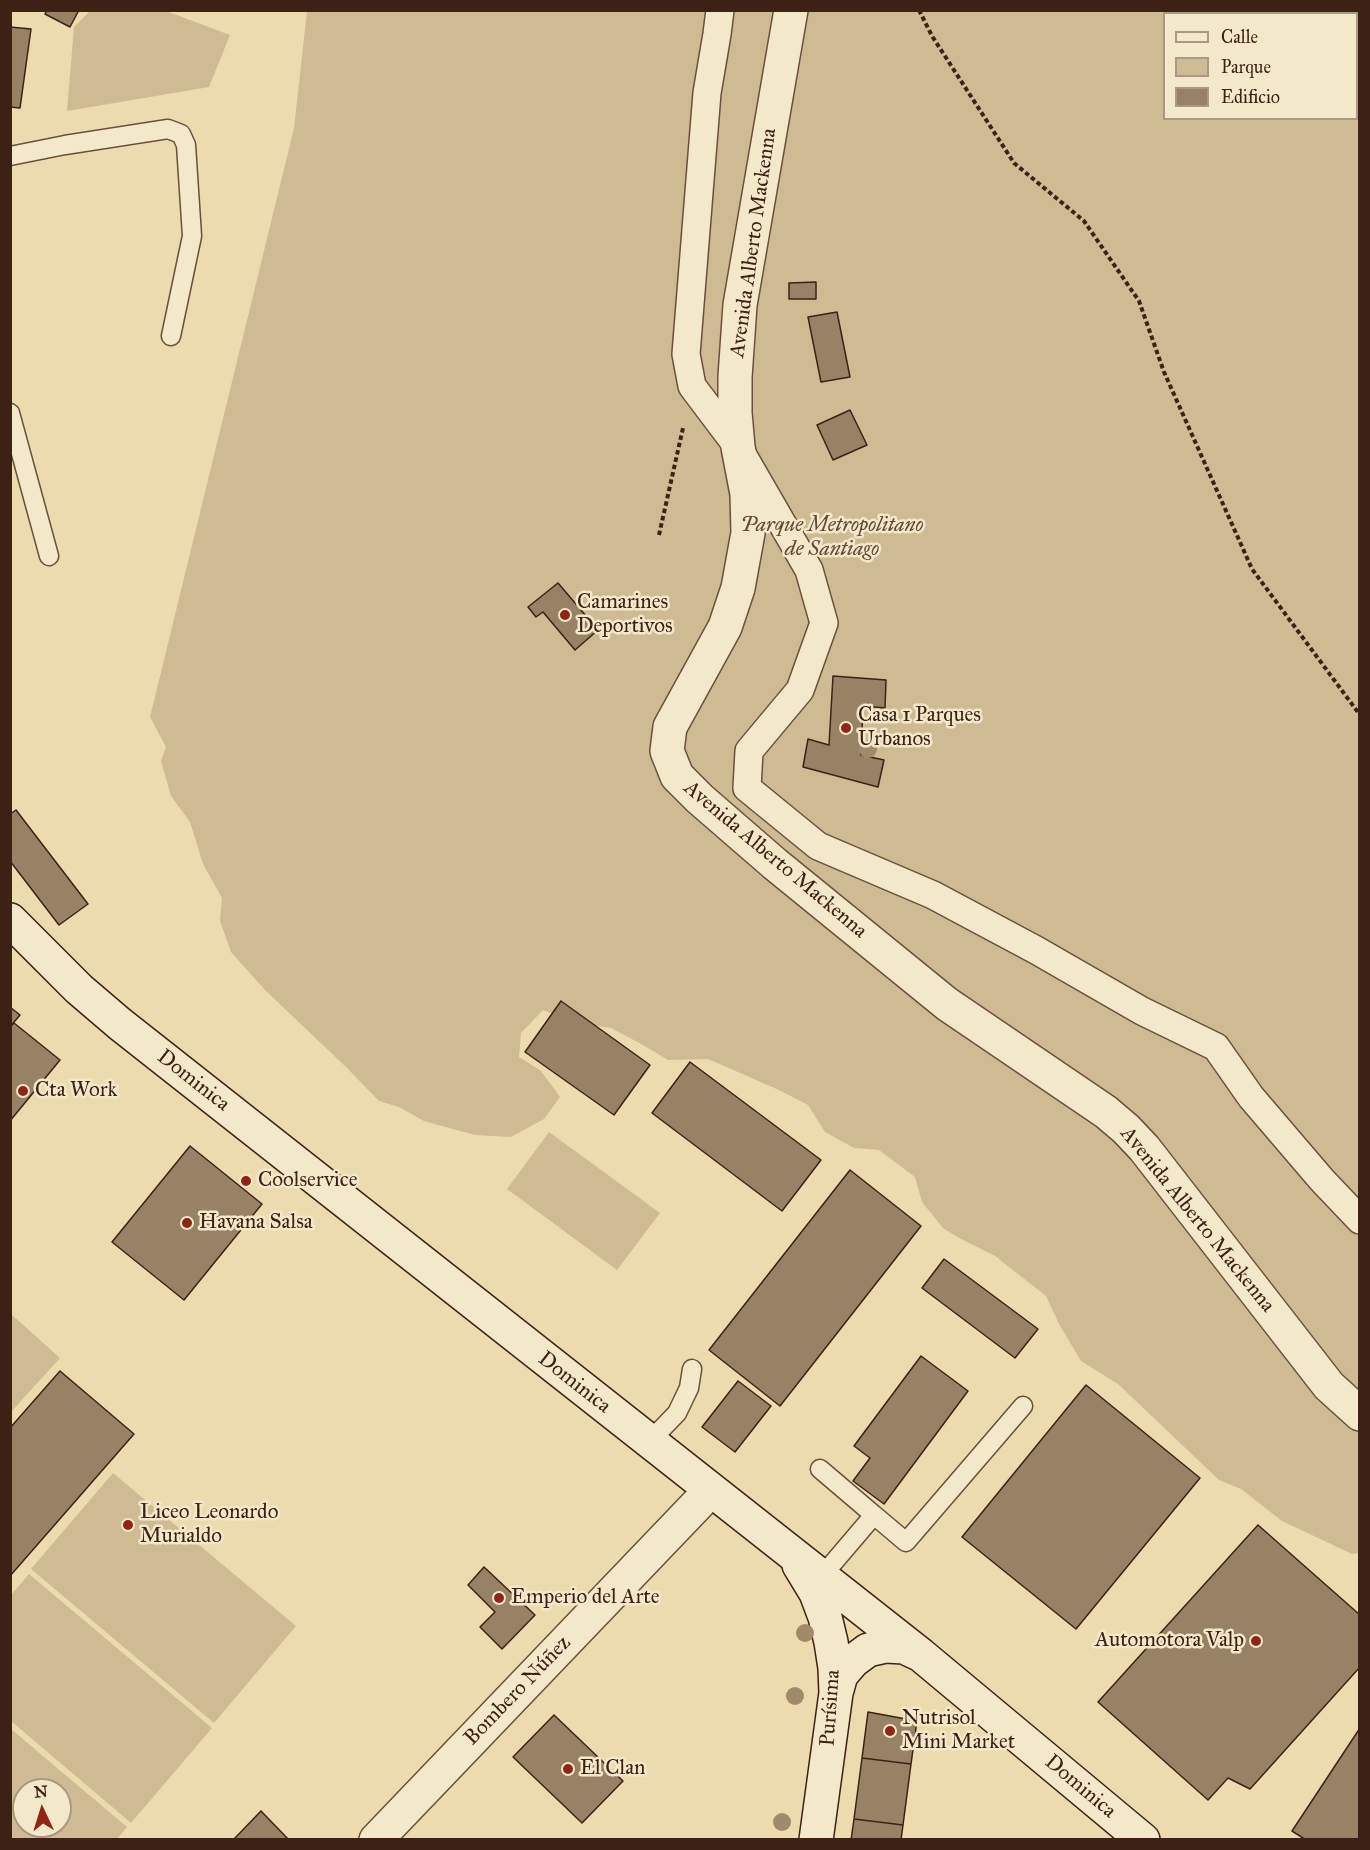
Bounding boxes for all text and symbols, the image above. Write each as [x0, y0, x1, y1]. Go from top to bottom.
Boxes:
legend [1163, 12, 1358, 120]
text: Calle [1221, 26, 1258, 48]
text: Parque [1221, 56, 1271, 78]
text: Edificio [1221, 86, 1280, 108]
street label: Avenida Alberto Mackenna [725, 127, 783, 359]
park label: Parque Metropolitano de Santiago [741, 513, 923, 563]
place label: Camarines Deportivos [577, 590, 673, 640]
marker: Camarines Deportivos [558, 608, 572, 622]
place label: Casa 1 Parques Urbanos [858, 703, 981, 753]
marker: Casa 1 Parques Urbanos [839, 721, 853, 735]
street label: Avenida Alberto Mackenna [678, 776, 872, 944]
street label: Dominica [152, 1045, 234, 1117]
place label: Cta Work [35, 1078, 117, 1104]
marker: Cta Work [16, 1084, 30, 1098]
street label: Avenida Alberto Mackenna [1114, 1122, 1280, 1318]
place label: Coolservice [258, 1168, 357, 1194]
marker: Coolservice [239, 1174, 253, 1188]
place label: Havana Salsa [199, 1210, 313, 1236]
marker: Havana Salsa [180, 1216, 194, 1230]
street label: Dominica [533, 1347, 615, 1419]
place label: Liceo Leonardo Murialdo [140, 1500, 278, 1550]
marker: Liceo Leonardo Murialdo [121, 1518, 135, 1532]
place label: Emperio del Arte [511, 1585, 659, 1611]
marker: Emperio del Arte [492, 1591, 506, 1605]
place label: Automotora Valp [1095, 1628, 1244, 1654]
street label: Bombero Núñez [459, 1631, 577, 1751]
marker: Automotora Valp [1249, 1634, 1263, 1648]
street label: Purísima [816, 1669, 846, 1747]
place label: Nutrisol Mini Market [902, 1706, 1015, 1756]
marker: Nutrisol Mini Market [883, 1724, 897, 1738]
street label: Dominica [1039, 1750, 1121, 1824]
place label: El Clan [580, 1756, 645, 1782]
marker: El Clan [561, 1762, 575, 1776]
north arrow [12, 1778, 72, 1838]
text: N [33, 1782, 48, 1801]

